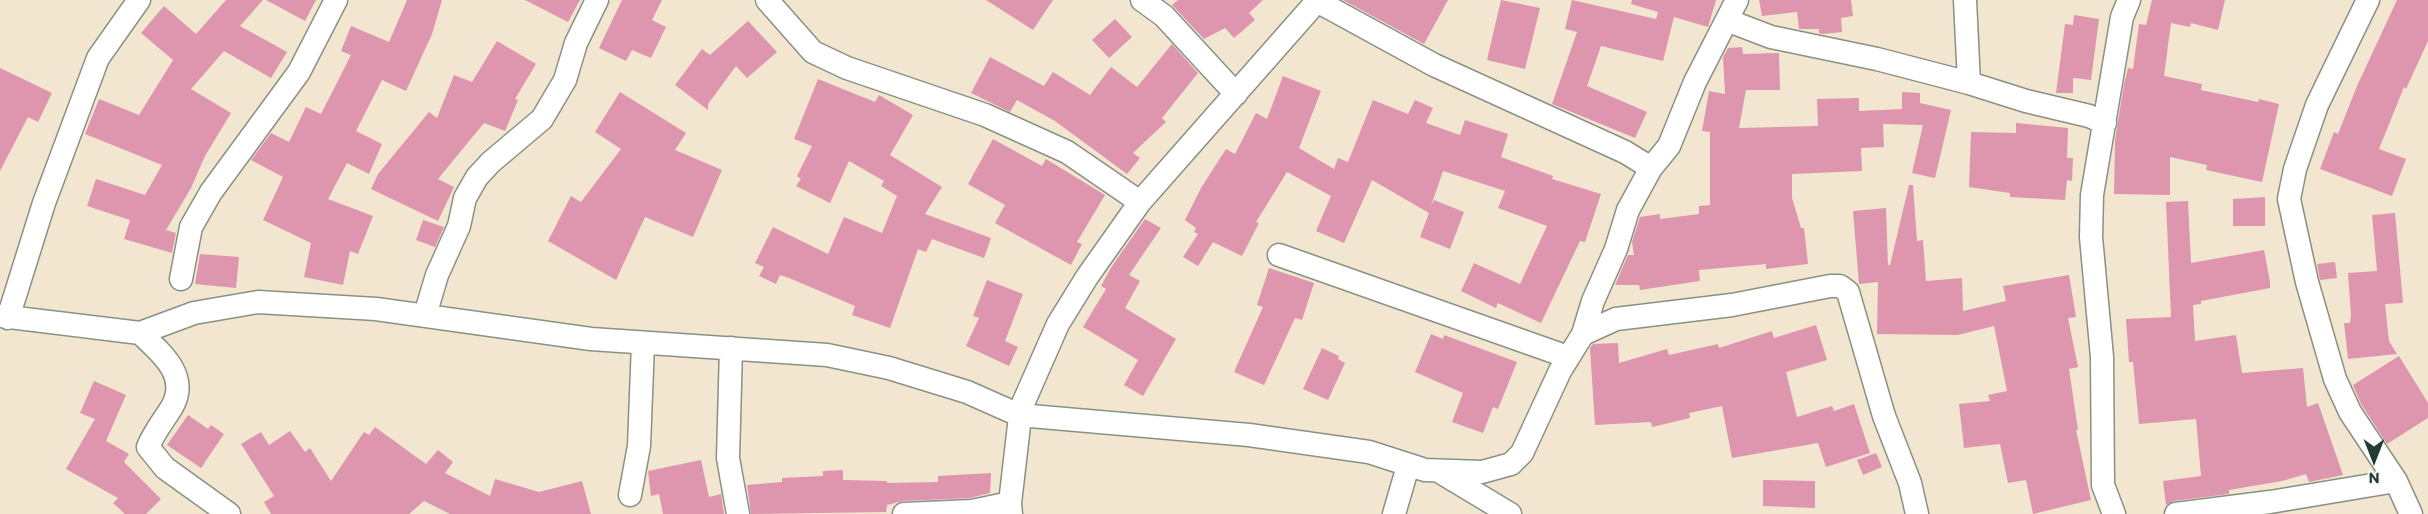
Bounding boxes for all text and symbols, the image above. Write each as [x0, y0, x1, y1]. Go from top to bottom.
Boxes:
north arrow [2344, 430, 2404, 490]
text: N [2369, 469, 2379, 488]

